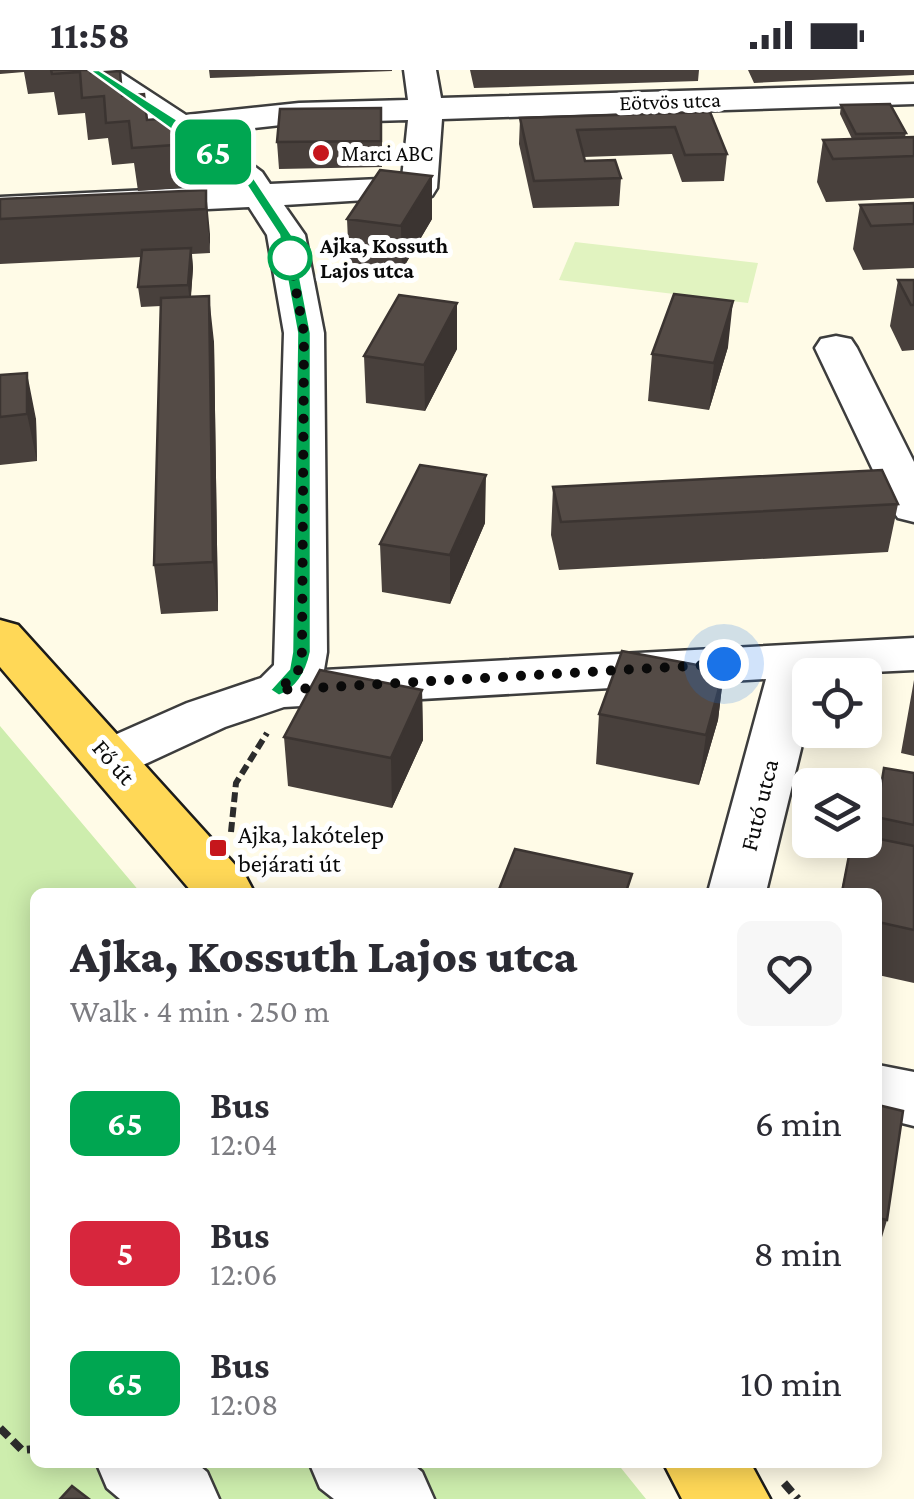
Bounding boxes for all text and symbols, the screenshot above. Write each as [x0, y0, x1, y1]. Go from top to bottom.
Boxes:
text: 11:58 [50, 14, 130, 56]
street label: Eötvös utca [619, 87, 721, 115]
line badge: 65 [168, 119, 258, 184]
text: 65 [195, 133, 231, 172]
place label: Marci ABC [341, 141, 433, 166]
marker: Marci ABC [310, 142, 332, 164]
place label: Ajka, Kossuth Lajos utca [319, 233, 449, 283]
marker: Ajka, Kossuth Lajos utca [269, 237, 311, 279]
your location [699, 639, 749, 689]
map controls [792, 658, 882, 858]
button: locate [792, 658, 882, 748]
street label: Fő út [87, 734, 141, 790]
street label: Futó utca [735, 756, 784, 854]
button: layers [792, 768, 882, 858]
place label: Ajka, lakótelep bejárati út [238, 821, 384, 878]
marker: Ajka, lakótelep bejárati út [207, 837, 229, 859]
button: heart [737, 921, 842, 1026]
text: Ajka, Kossuth Lajos utca [70, 929, 578, 982]
text: Walk · 4 min · 250 m [70, 993, 330, 1029]
text: Bus [210, 1084, 269, 1126]
text: 6 min [755, 1102, 842, 1144]
text: 65 [107, 1104, 143, 1143]
text: 12:04 [210, 1126, 278, 1162]
text: Bus [210, 1214, 269, 1256]
text: 8 min [754, 1232, 842, 1274]
text: 5 [116, 1234, 134, 1273]
text: 12:06 [210, 1256, 278, 1292]
text: Bus [210, 1344, 269, 1386]
text: 10 min [740, 1362, 842, 1404]
text: 65 [107, 1364, 143, 1403]
text: 12:08 [210, 1386, 279, 1422]

